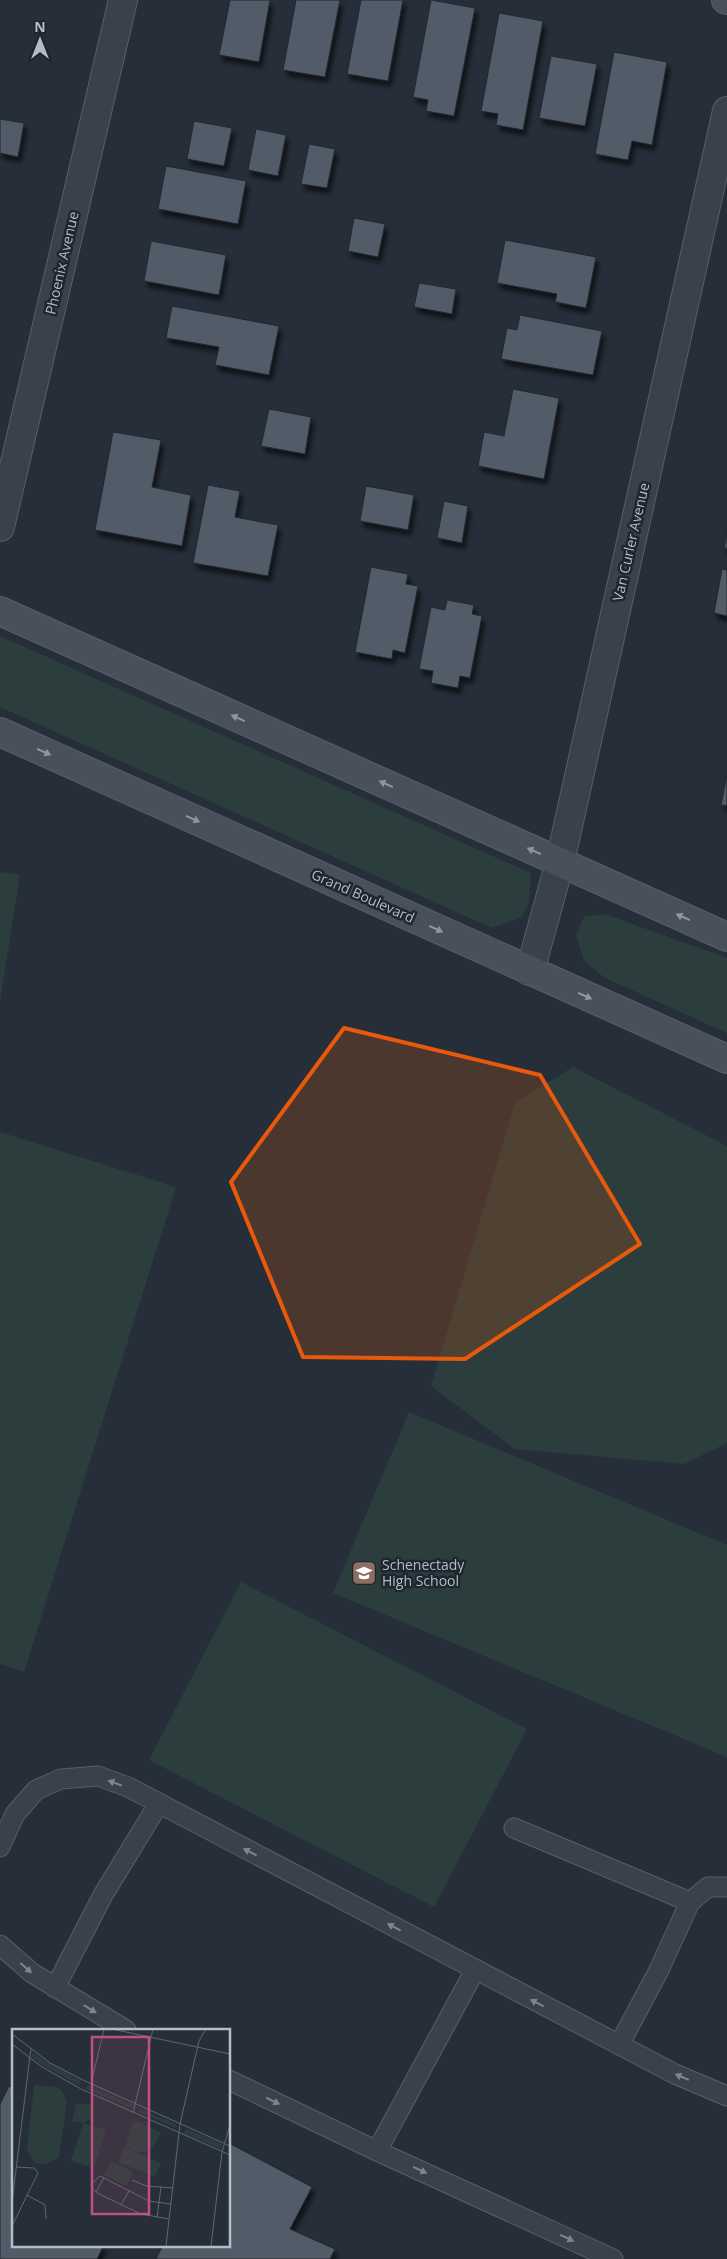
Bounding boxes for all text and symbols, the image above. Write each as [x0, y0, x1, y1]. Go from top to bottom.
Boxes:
north arrow [15, 15, 65, 65]
text: N [34, 17, 46, 36]
street label: Phoenix Avenue [40, 209, 83, 316]
street label: Van Curler Avenue [608, 481, 653, 603]
one-way arrow [231, 713, 245, 721]
one-way arrow [37, 748, 51, 756]
one-way arrow [379, 780, 393, 788]
one-way arrow [186, 815, 200, 823]
one-way arrow [527, 846, 541, 854]
street label: Grand Boulevard [309, 864, 418, 927]
one-way arrow [676, 913, 690, 921]
one-way arrow [429, 925, 443, 933]
one-way arrow [578, 992, 592, 1000]
place label: Schenectady High School [382, 1555, 465, 1590]
school or university icon: Schenectady High School [351, 1560, 377, 1586]
one-way arrow [107, 1779, 122, 1786]
one-way arrow [243, 1847, 257, 1856]
one-way arrow [386, 1923, 401, 1931]
one-way arrow [20, 1962, 32, 1973]
one-way arrow [530, 1999, 545, 2007]
one-way arrow [84, 2005, 97, 2014]
inset map [12, 2029, 230, 2246]
one-way arrow [674, 2073, 689, 2081]
one-way arrow [266, 2097, 280, 2105]
one-way arrow [412, 2166, 427, 2175]
one-way arrow [560, 2234, 574, 2242]

